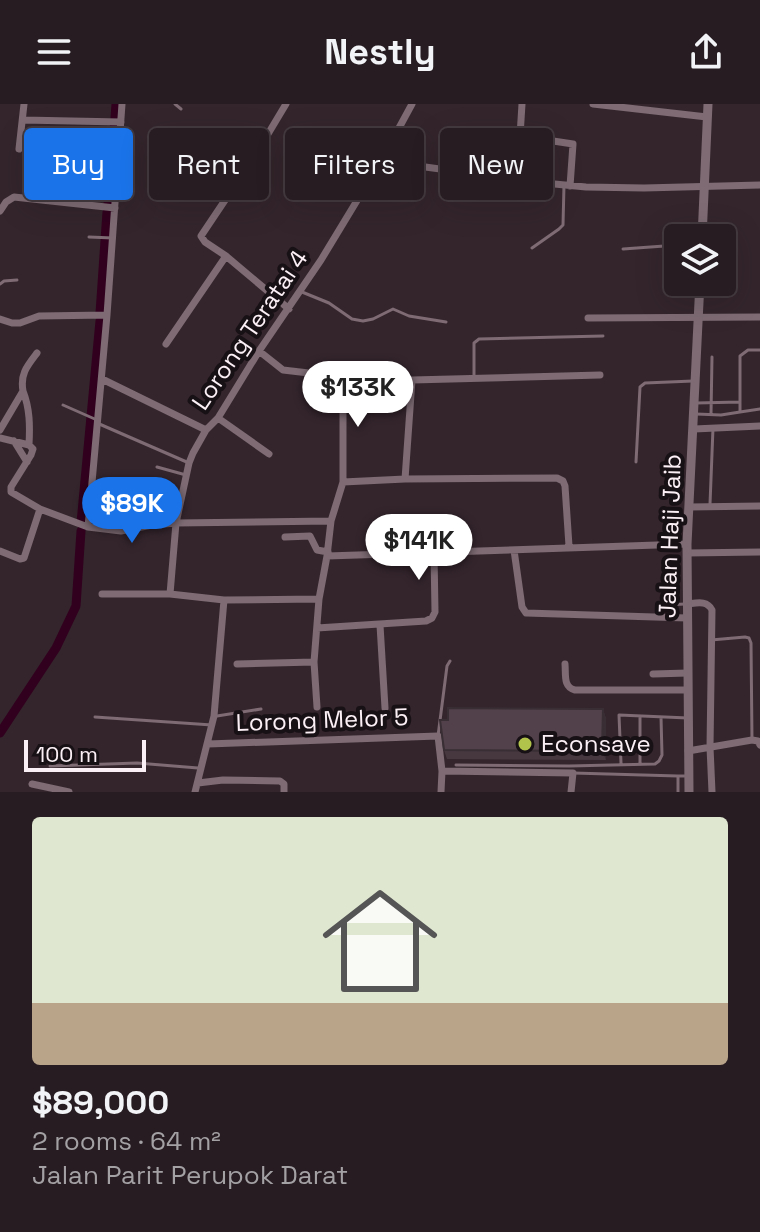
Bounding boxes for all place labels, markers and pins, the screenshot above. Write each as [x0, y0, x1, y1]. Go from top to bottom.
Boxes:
pin: $133K [302, 361, 414, 429]
pin: $89K [85, 477, 179, 545]
pin: $141K [363, 514, 475, 582]
place label: Econsave [541, 728, 651, 759]
marker: Econsave [516, 735, 534, 753]

